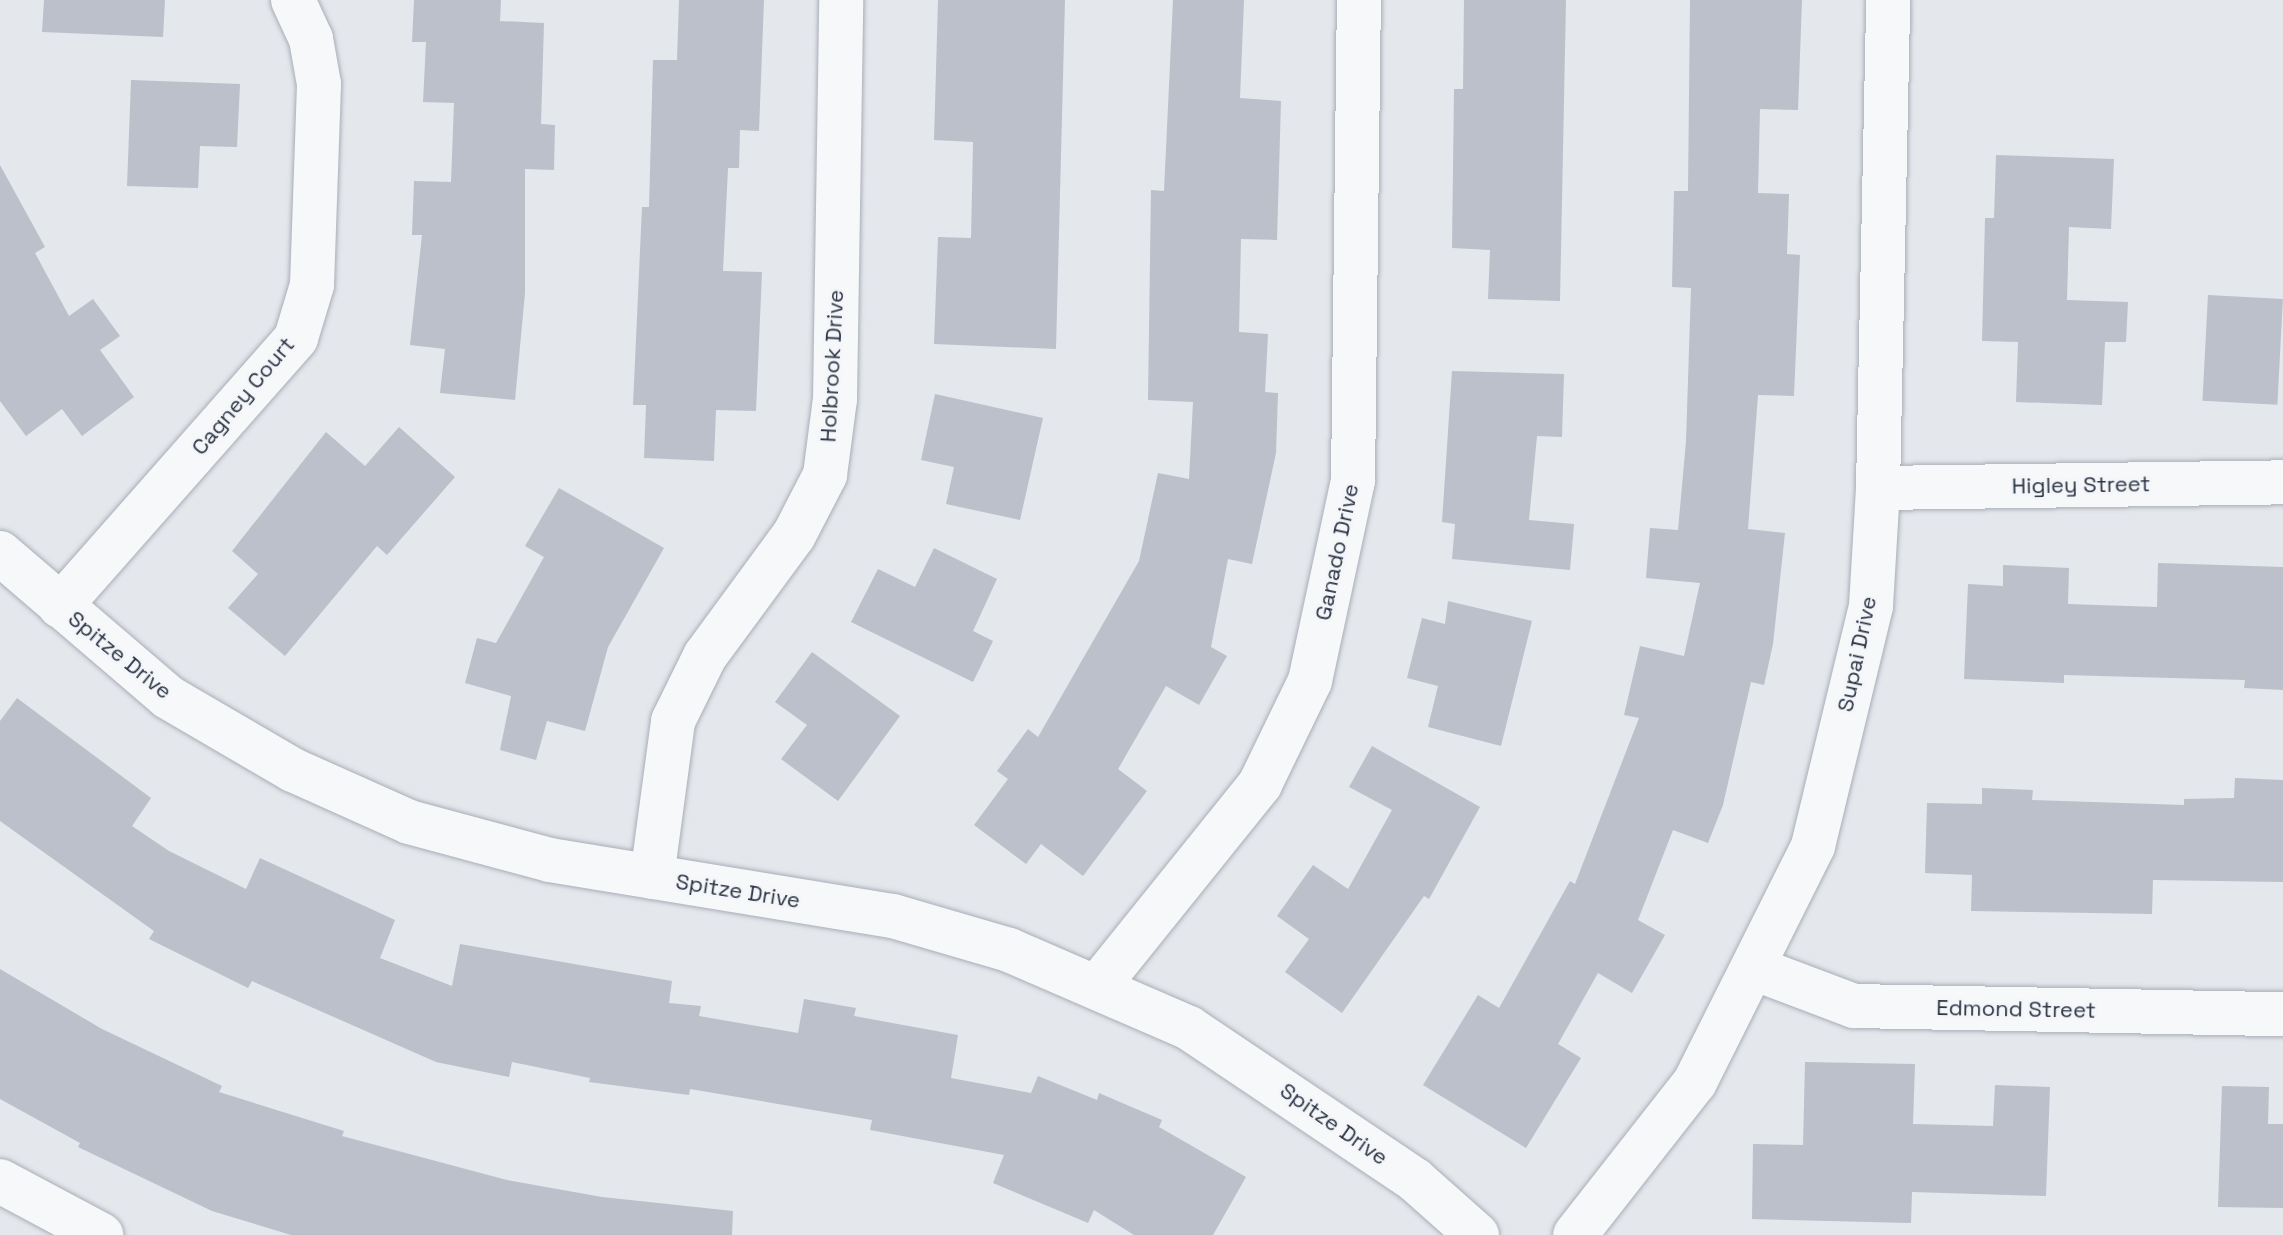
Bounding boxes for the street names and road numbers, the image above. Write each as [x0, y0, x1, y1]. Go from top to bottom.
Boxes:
street label: Holbrook Drive [815, 289, 849, 443]
street label: Cagney Court [186, 332, 300, 460]
street label: Higley Street [2011, 471, 2151, 499]
street label: Ganado Drive [1310, 481, 1364, 623]
street label: Supai Drive [1832, 594, 1882, 714]
street label: Spitze Drive [63, 605, 177, 705]
street label: Spitze Drive [674, 868, 802, 914]
street label: Edmond Street [1936, 994, 2096, 1024]
street label: Spitze Drive [1275, 1077, 1393, 1171]

